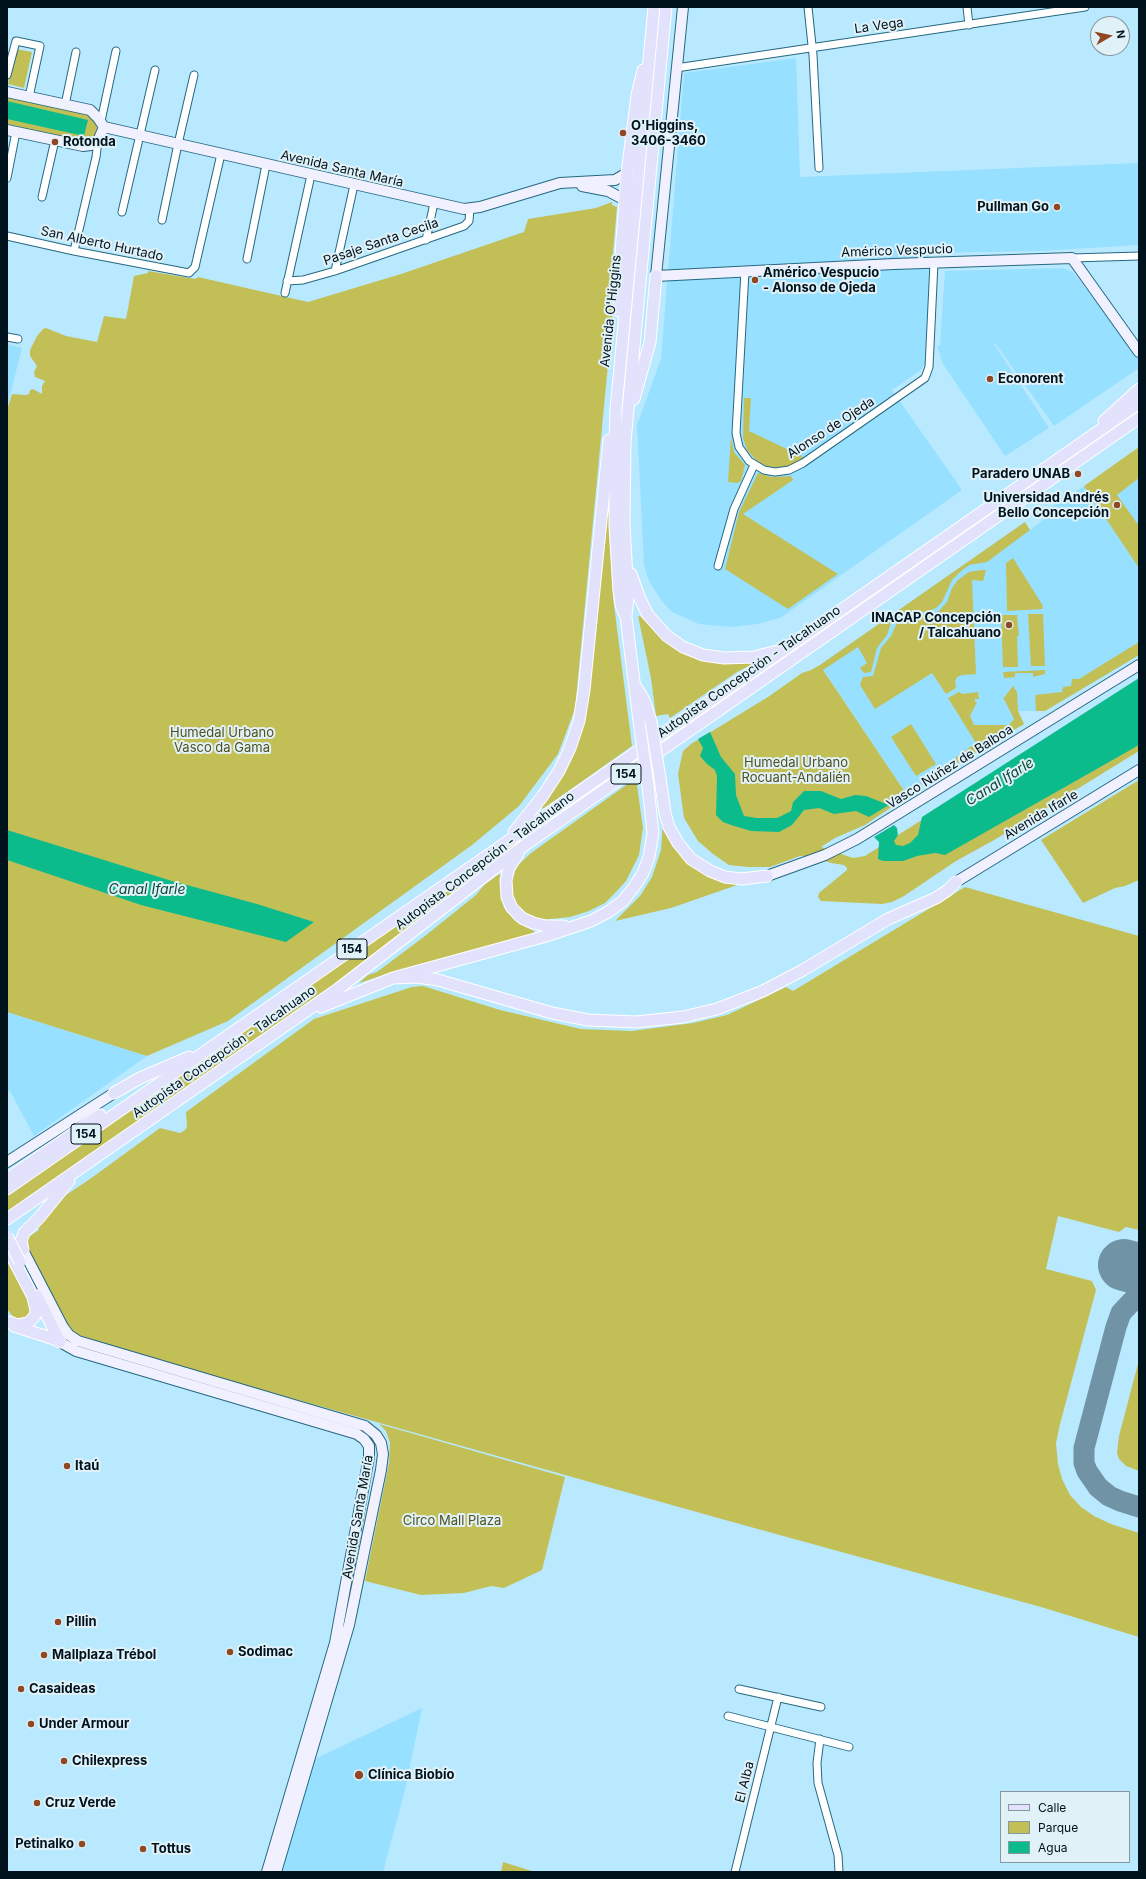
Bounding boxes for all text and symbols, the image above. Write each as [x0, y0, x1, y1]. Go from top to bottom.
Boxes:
street label: La Vega [853, 15, 905, 37]
north arrow [1090, 16, 1130, 56]
text: N [1113, 29, 1128, 40]
place label: O'Higgins, 3406-3460 [631, 118, 706, 149]
marker: O'Higgins, 3406-3460 [618, 128, 628, 138]
place label: Rotonda [63, 134, 116, 150]
marker: Rotonda [50, 137, 60, 147]
street label: Avenida Santa María [279, 147, 405, 191]
place label: Pullman Go [977, 199, 1049, 215]
marker: Pullman Go [1052, 202, 1062, 212]
street label: Pasaje Santa Cecila [321, 215, 441, 269]
street label: San Alberto Hurtado [39, 223, 165, 265]
street label: Américo Vespucio [841, 241, 953, 261]
street label: Avenida O'Higgins [597, 254, 625, 368]
place label: Américo Vespucio - Alonso de Ojeda [763, 265, 879, 296]
marker: Américo Vespucio - Alonso de Ojeda [750, 275, 760, 285]
place label: Econorent [998, 371, 1063, 387]
marker: Econorent [985, 374, 995, 384]
street label: Alonso de Ojeda [784, 394, 878, 462]
place label: Paradero UNAB [972, 466, 1070, 482]
marker: Paradero UNAB [1073, 469, 1083, 479]
place label: Universidad Andrés Bello Concepción [983, 490, 1109, 521]
marker: Universidad Andrés Bello Concepción [1112, 500, 1122, 510]
street label: Autopista Concepción - Talcahuano [654, 603, 844, 741]
place label: INACAP Concepción / Talcahuano [871, 610, 1001, 641]
marker: INACAP Concepción / Talcahuano [1004, 620, 1014, 630]
street label: Vasco Núñez de Balboa [884, 722, 1016, 812]
park label: Humedal Urbano Vasco da Gama [170, 725, 274, 756]
water label: Canal Ifarle [963, 754, 1037, 810]
park label: Humedal Urbano Rocuant-Andalién [741, 755, 851, 786]
road number: 154 [611, 764, 641, 784]
street label: Avenida Ifarle [1001, 787, 1081, 843]
street label: Autopista Concepción - Talcahuano [392, 789, 578, 933]
water label: Canal Ifarle [108, 882, 186, 898]
road number: 154 [337, 939, 367, 959]
street label: Autopista Concepción - Talcahuano [129, 983, 319, 1121]
road number: 154 [71, 1124, 101, 1144]
street label: Avenida Santa María [339, 1454, 377, 1580]
place label: Itaú [75, 1458, 99, 1474]
marker: Itaú [62, 1461, 72, 1471]
park label: Circo Mall Plaza [403, 1513, 501, 1529]
place label: Pillin [66, 1614, 97, 1630]
marker: Pillin [53, 1617, 63, 1627]
place label: Sodimac [238, 1644, 293, 1660]
place label: Mallplaza Trébol [52, 1647, 156, 1663]
marker: Sodimac [225, 1647, 235, 1657]
marker: Mallplaza Trébol [39, 1650, 49, 1660]
place label: Casaideas [29, 1681, 95, 1697]
marker: Casaideas [16, 1684, 26, 1694]
place label: Under Armour [39, 1716, 129, 1732]
marker: Under Armour [26, 1719, 36, 1729]
place label: Chilexpress [72, 1753, 147, 1769]
marker: Chilexpress [59, 1756, 69, 1766]
street label: El Alba [732, 1760, 758, 1804]
place label: Clínica Biobío [368, 1767, 454, 1783]
marker: Clínica Biobío [353, 1769, 365, 1781]
legend [1000, 1791, 1130, 1863]
place label: Cruz Verde [45, 1795, 116, 1811]
marker: Cruz Verde [32, 1798, 42, 1808]
text: Calle [1038, 1800, 1066, 1815]
text: Parque [1038, 1820, 1078, 1835]
place label: Petinalko [15, 1836, 74, 1852]
marker: Petinalko [77, 1839, 87, 1849]
text: Agua [1038, 1840, 1067, 1855]
place label: Tottus [151, 1841, 191, 1857]
marker: Tottus [138, 1844, 148, 1854]

